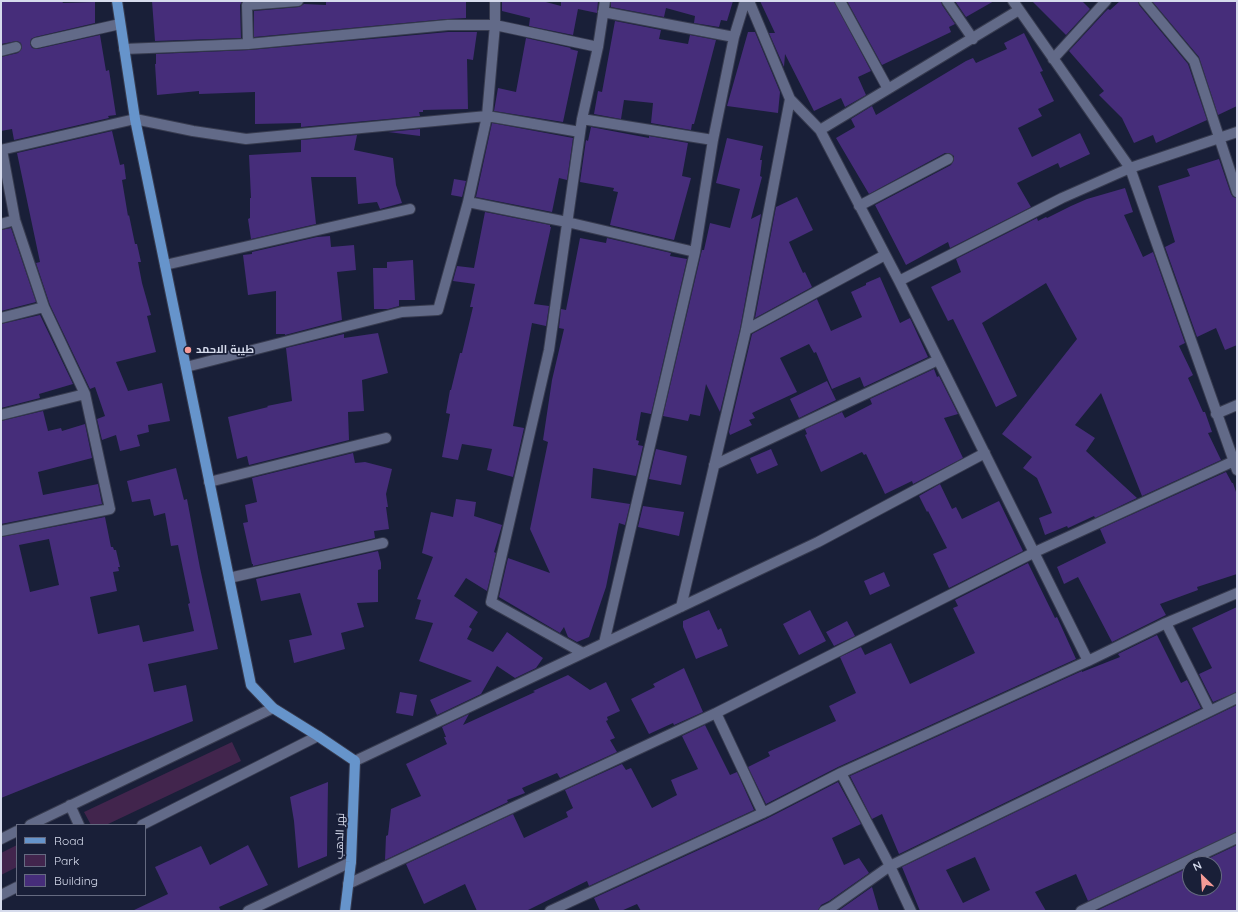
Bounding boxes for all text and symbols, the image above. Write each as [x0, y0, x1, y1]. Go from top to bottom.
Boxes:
place label: طيبة الاحمد [196, 343, 254, 357]
marker: طيبة الاحمد [183, 345, 193, 355]
street label: نهر الدهب [333, 813, 347, 859]
legend [16, 824, 146, 896]
text: Road [54, 833, 84, 848]
text: Park [54, 853, 79, 868]
north arrow [1182, 856, 1222, 896]
text: N [1191, 858, 1204, 874]
text: Building [54, 873, 98, 888]

